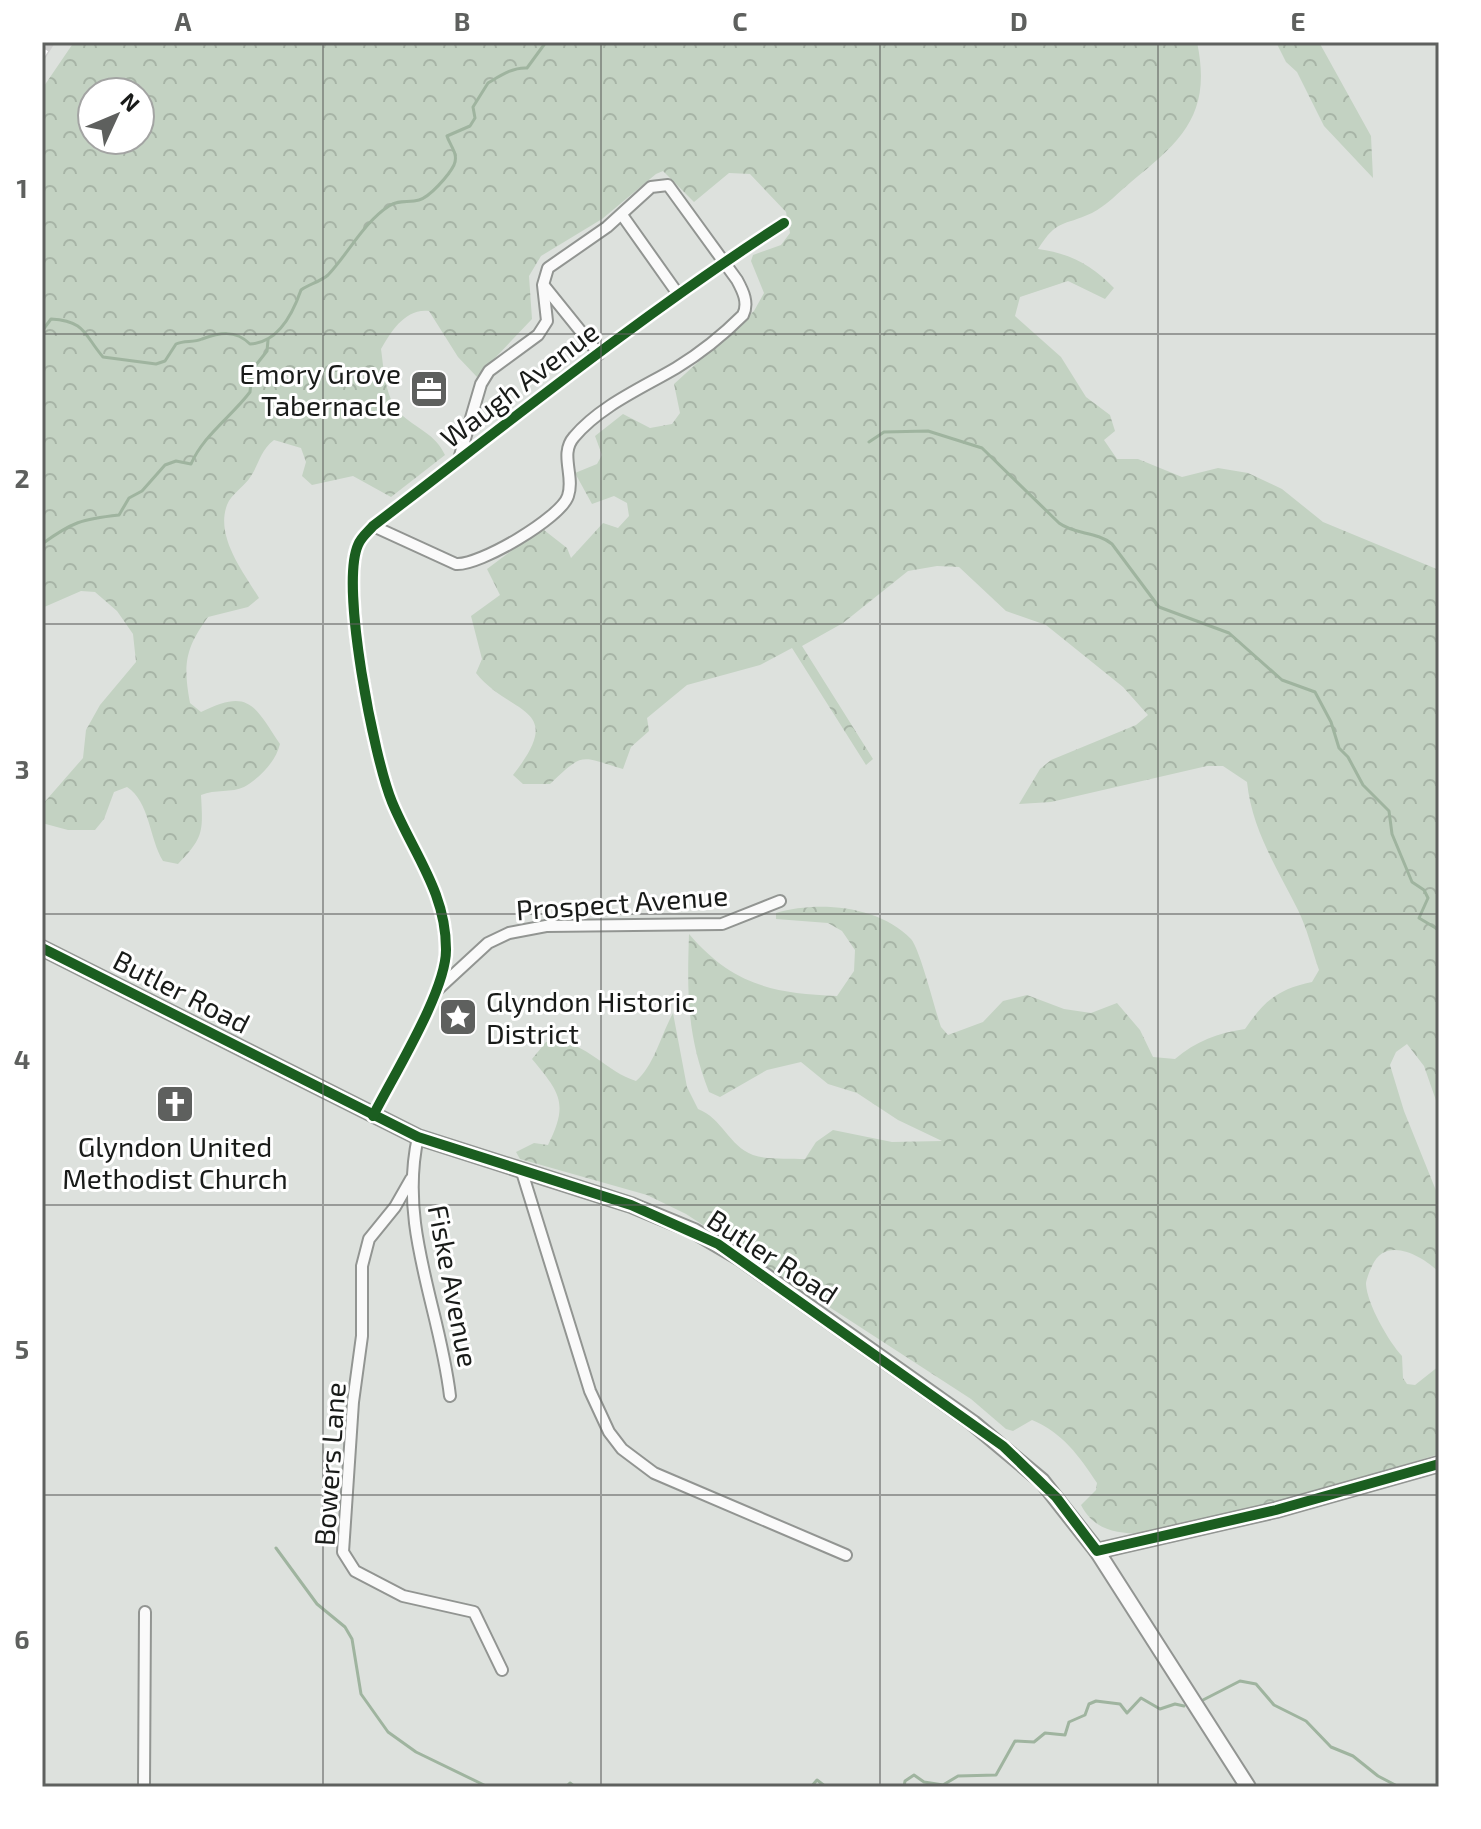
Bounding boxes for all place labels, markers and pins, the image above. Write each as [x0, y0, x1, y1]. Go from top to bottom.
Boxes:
place label: Emory Grove Tabernacle [239, 356, 401, 422]
office icon: Emory Grove Tabernacle [408, 368, 450, 410]
place label: Glyndon Historic District [486, 984, 695, 1050]
place icon: Glyndon Historic District [437, 996, 479, 1038]
church icon: Glyndon United Methodist Church [154, 1083, 196, 1125]
place label: Glyndon United Methodist Church [62, 1129, 288, 1195]

